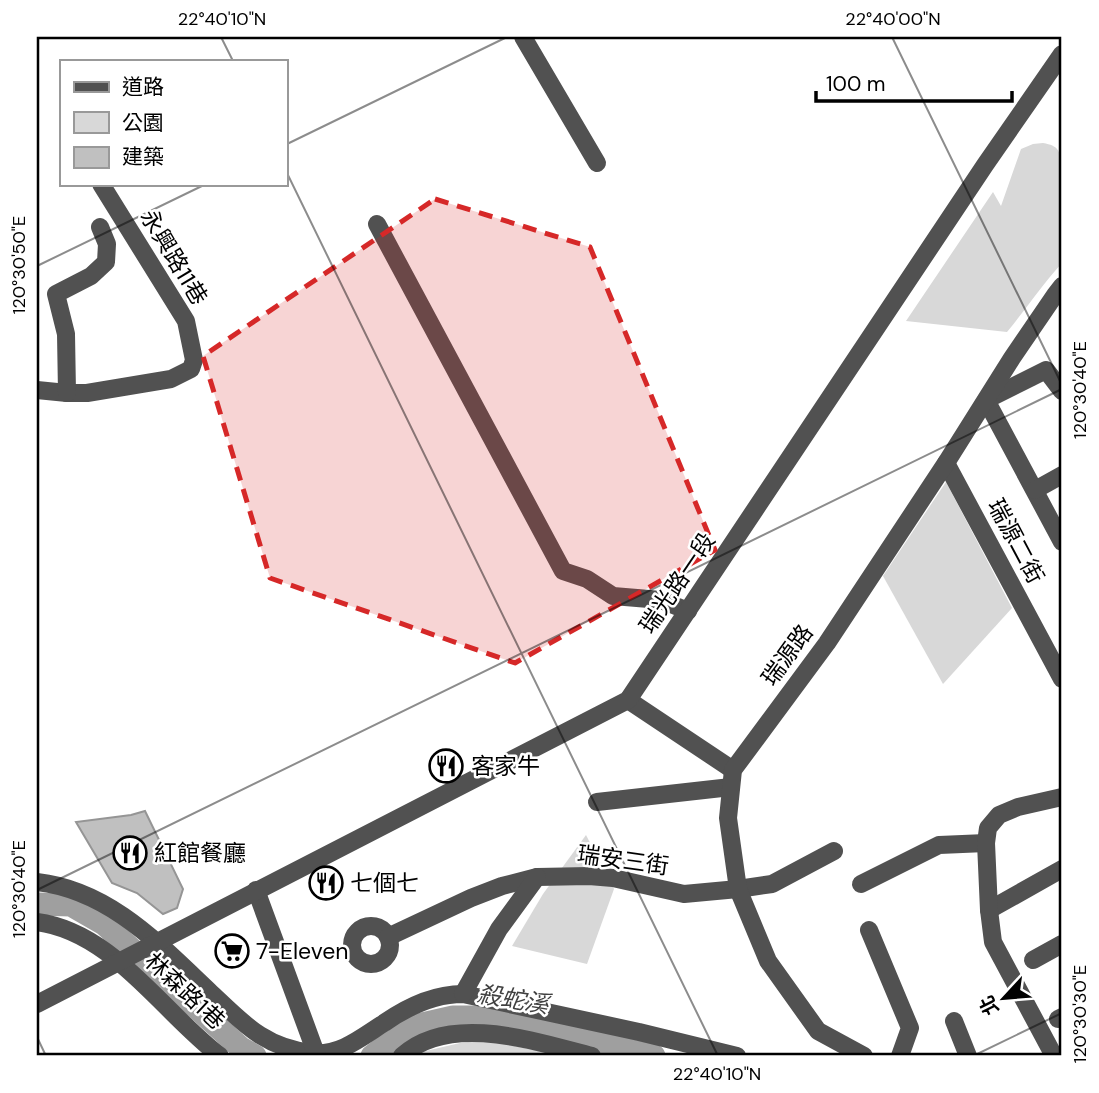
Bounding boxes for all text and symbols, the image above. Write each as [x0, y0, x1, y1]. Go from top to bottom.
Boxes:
text: 22°40'10"N [178, 7, 266, 31]
text: 22°40'00"N [845, 7, 941, 31]
legend [60, 60, 287, 186]
scale bar [816, 60, 1012, 104]
text: 100 m [826, 70, 886, 98]
text: 道路 [122, 73, 164, 101]
text: 公園 [122, 109, 164, 137]
text: 建築 [122, 143, 164, 171]
street label: 永興路11巷 [134, 204, 214, 310]
text: 120°30'50"E [7, 216, 31, 314]
text: 120°30'40"E [1068, 341, 1092, 439]
street label: 瑞源二街 [981, 493, 1051, 589]
street label: 瑞光路一段 [632, 527, 722, 639]
street label: 瑞源路 [755, 618, 819, 692]
restaurant icon: 客家牛 [427, 747, 465, 785]
place label: 客家牛 [471, 751, 540, 781]
restaurant icon: 紅館餐廳 [111, 834, 149, 872]
place label: 紅館餐廳 [154, 838, 246, 868]
street label: 瑞安三街 [575, 839, 671, 881]
text: 120°30'40"E [7, 840, 31, 938]
restaurant icon: 七個七 [307, 864, 345, 902]
place label: 七個七 [350, 868, 419, 898]
supermarket icon: 7-Eleven [213, 932, 251, 970]
place label: 7-Eleven [256, 936, 348, 966]
street label: 林森路1巷 [138, 946, 232, 1036]
north arrow [970, 964, 1040, 1034]
text: 120°30'30"E [1068, 965, 1092, 1063]
water label: 殺蛇溪 [475, 978, 554, 1020]
text: 北 [974, 991, 1005, 1019]
text: 22°40'10"N [673, 1062, 761, 1086]

